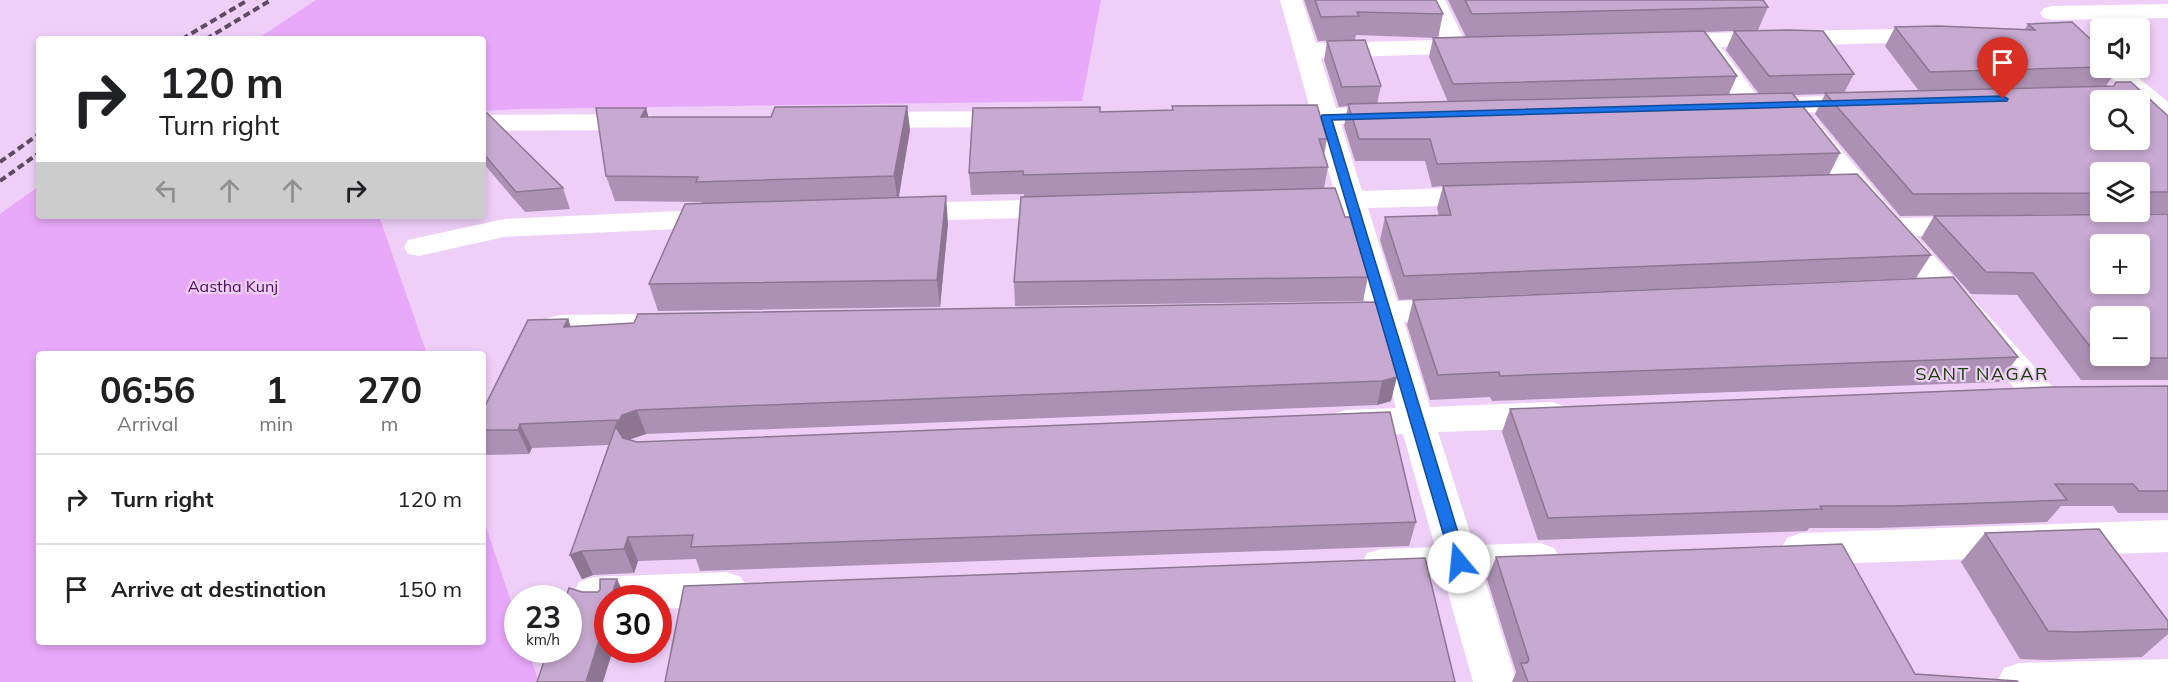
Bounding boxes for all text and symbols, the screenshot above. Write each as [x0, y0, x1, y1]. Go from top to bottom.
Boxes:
map controls [2090, 18, 2150, 366]
button: sound [2090, 18, 2150, 78]
pin [1977, 37, 2028, 99]
icon: arrive [1986, 46, 2019, 79]
text: 120 m [159, 56, 284, 109]
icon: right [60, 60, 138, 138]
button: search [2090, 90, 2150, 150]
text: Turn right [159, 108, 279, 142]
button: layers [2090, 162, 2150, 222]
icon: left [150, 174, 183, 207]
icon: ahead [213, 174, 246, 207]
icon: ahead [276, 174, 309, 207]
icon: right [339, 174, 372, 207]
button: + [2090, 234, 2150, 294]
park label: Aastha Kunj [188, 276, 278, 296]
button: − [2090, 306, 2150, 366]
district label: SANT NAGAR [1915, 362, 2049, 385]
text: 06:56 [100, 367, 195, 412]
text: 1 [265, 367, 287, 412]
text: 270 [357, 367, 422, 412]
text: Arrival [117, 411, 178, 436]
text: min [259, 411, 293, 436]
text: m [381, 411, 398, 436]
icon: right [60, 483, 93, 516]
text: Turn right [111, 485, 214, 513]
text: 120 m [397, 485, 462, 513]
position arrow [1427, 530, 1491, 594]
icon: arrive [60, 573, 93, 606]
text: Arrive at destination [111, 575, 326, 603]
text: 150 m [397, 575, 462, 603]
speed limit sign: 30 [594, 585, 672, 663]
text: 23 [525, 598, 561, 636]
text: km/h [526, 630, 560, 649]

